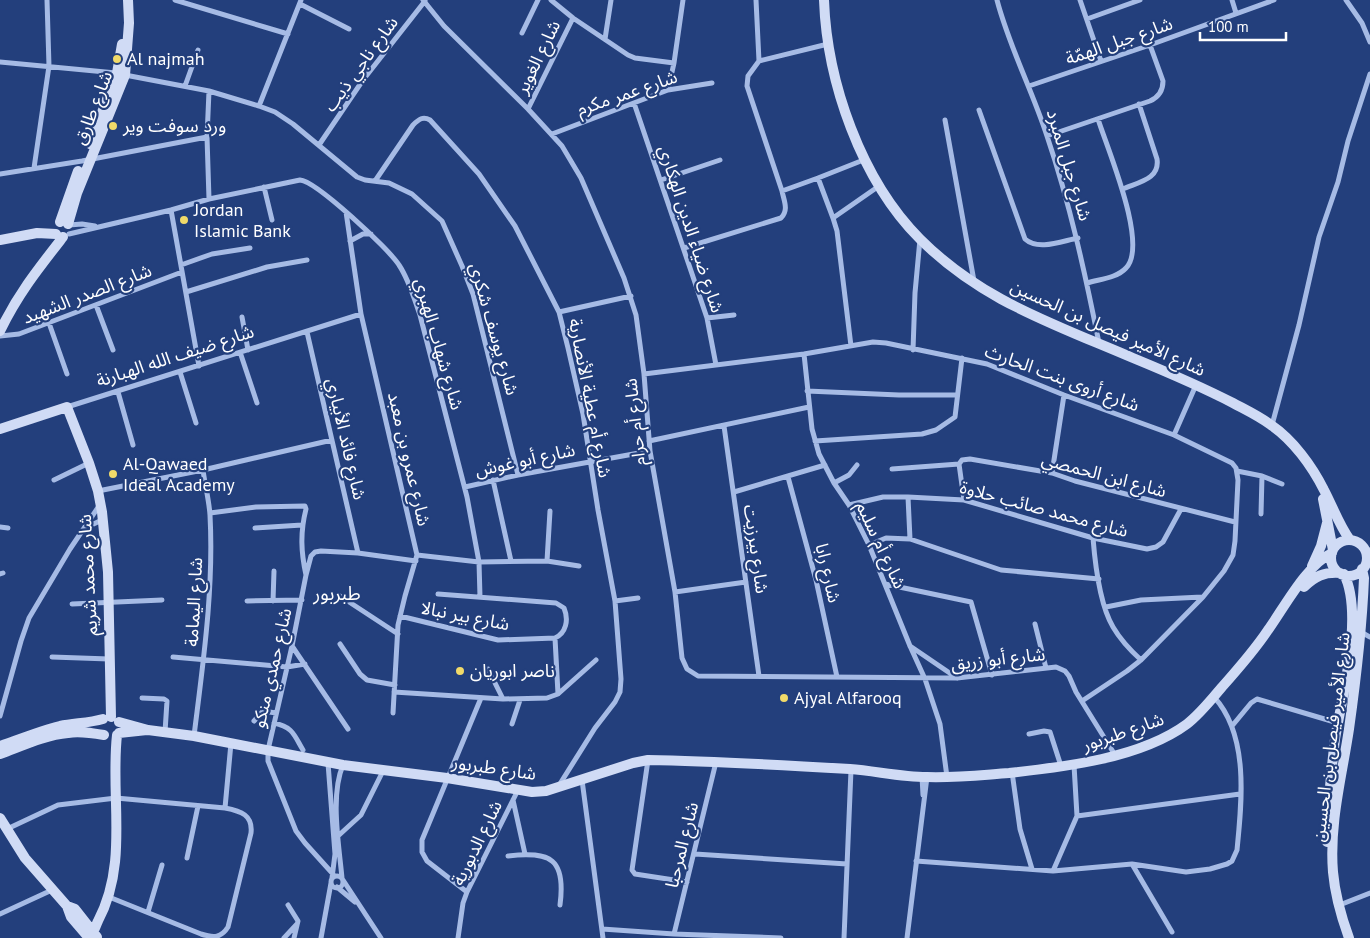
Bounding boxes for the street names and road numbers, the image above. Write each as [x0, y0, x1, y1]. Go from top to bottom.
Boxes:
street label: شارع جبل الهمّة [1062, 11, 1176, 72]
street label: شارع ناجي ذيب [318, 12, 405, 118]
street label: شارع الغوير [509, 16, 568, 100]
street label: شارع عمر مكرم [573, 65, 681, 123]
street label: شارع طارق [68, 68, 120, 149]
street label: شارع جبل المبرد [1039, 106, 1097, 224]
street label: شارع ضياء الدين الهكاري [651, 142, 729, 317]
street label: شارع الصدر الشهيد [19, 258, 156, 332]
street label: شارع يوسف شكري [462, 260, 524, 398]
street label: شارع الأمير فيصل بن الحسين [1006, 274, 1209, 384]
street label: شارع شهاب الهبري [407, 275, 469, 413]
street label: شارع أم عطية الأنصارية [561, 316, 617, 480]
street label: شارع ضيف الله الهبارنة [93, 319, 258, 395]
street label: شارع أروى بنت الحارث [981, 339, 1143, 419]
street label: شارع فائد الأبياري [318, 376, 372, 503]
street label: شارع أم حرام [618, 377, 654, 467]
street label: شارع عمرو بن معبد [380, 390, 436, 529]
street label: شارع أبو غوش [473, 438, 578, 484]
street label: شارع ابن الحمصي [1038, 447, 1169, 505]
street label: شارع محمد صائب حلاوة [957, 475, 1131, 545]
street label: شارع أم سليم [848, 497, 912, 594]
street label: شارع بيرزيت [736, 503, 774, 595]
street label: شارع محمد شريم [73, 513, 105, 636]
street label: شارع رابا [808, 541, 846, 606]
street label: شارع اليمامة [180, 557, 210, 647]
street label: شارع بير نبالا [418, 596, 512, 638]
street label: شارع حمدي منكو [247, 606, 299, 731]
street label: شارع الأمير فيصل بن الحسين [1306, 631, 1358, 843]
street label: شارع أبو زريق [950, 642, 1047, 678]
street label: شارع طبربور [1078, 707, 1168, 759]
street label: شارع طبربور [449, 750, 538, 788]
street label: شارع الدبورية [446, 796, 510, 890]
street label: شارع المرحبا [660, 800, 706, 891]

